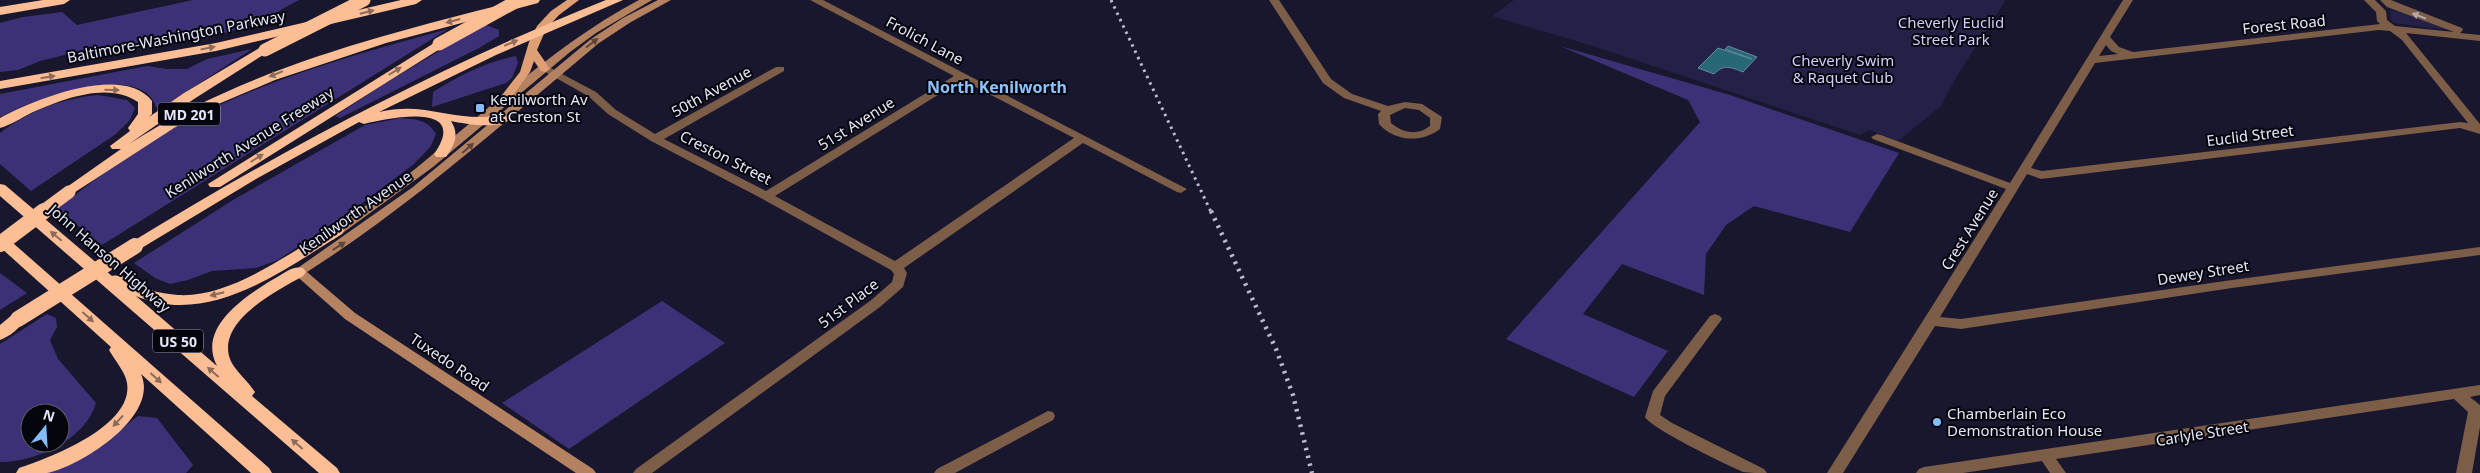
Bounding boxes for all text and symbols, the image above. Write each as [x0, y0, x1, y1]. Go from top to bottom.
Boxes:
street label: Baltimore-Washington Parkway [65, 5, 287, 67]
one-way arrow [359, 8, 374, 16]
street label: Forest Road [2241, 10, 2327, 38]
street label: Frolich Lane [883, 11, 967, 69]
park label: Cheverly Euclid Street Park [1898, 12, 2004, 49]
one-way arrow [2411, 12, 2426, 20]
one-way arrow [445, 18, 460, 26]
one-way arrow [585, 38, 599, 48]
one-way arrow [504, 39, 518, 47]
one-way arrow [200, 44, 216, 52]
park label: Cheverly Swim & Raquet Club [1792, 50, 1894, 87]
street label: 50th Avenue [667, 61, 755, 121]
one-way arrow [388, 66, 401, 76]
one-way arrow [268, 70, 283, 78]
one-way arrow [41, 73, 57, 81]
district label: North Kenilworth [927, 76, 1067, 98]
street label: Kenilworth Avenue Freeway [161, 82, 337, 202]
one-way arrow [104, 86, 120, 94]
place label: Kenilworth Av at Creston St [490, 89, 588, 126]
street label: 51st Avenue [814, 92, 898, 154]
road number: MD 201 [158, 102, 220, 126]
marker: Kenilworth Av at Creston St [474, 102, 486, 114]
street label: Euclid Street [2205, 120, 2295, 150]
street label: Creston Street [677, 125, 776, 189]
one-way arrow [462, 142, 474, 154]
one-way arrow [251, 153, 264, 162]
street label: Kenilworth Avenue [295, 166, 415, 258]
street label: Crest Avenue [1936, 184, 2002, 274]
street label: John Hanson Highway [43, 198, 175, 317]
one-way arrow [50, 231, 63, 242]
one-way arrow [332, 241, 346, 251]
street label: Dewey Street [2156, 255, 2251, 289]
street label: 51st Place [814, 274, 882, 332]
one-way arrow [209, 290, 224, 298]
one-way arrow [81, 311, 93, 323]
street label: Tuxedo Road [407, 328, 493, 396]
road number: US 50 [153, 330, 203, 352]
one-way arrow [207, 366, 220, 377]
one-way arrow [150, 372, 162, 384]
north arrow [20, 403, 70, 453]
place label: Chamberlain Eco Demonstration House [1947, 403, 2102, 440]
text: N [41, 404, 58, 426]
one-way arrow [112, 415, 124, 427]
marker: Chamberlain Eco Demonstration House [1931, 416, 1943, 428]
street label: Carlyle Street [2154, 416, 2250, 450]
one-way arrow [292, 438, 304, 450]

